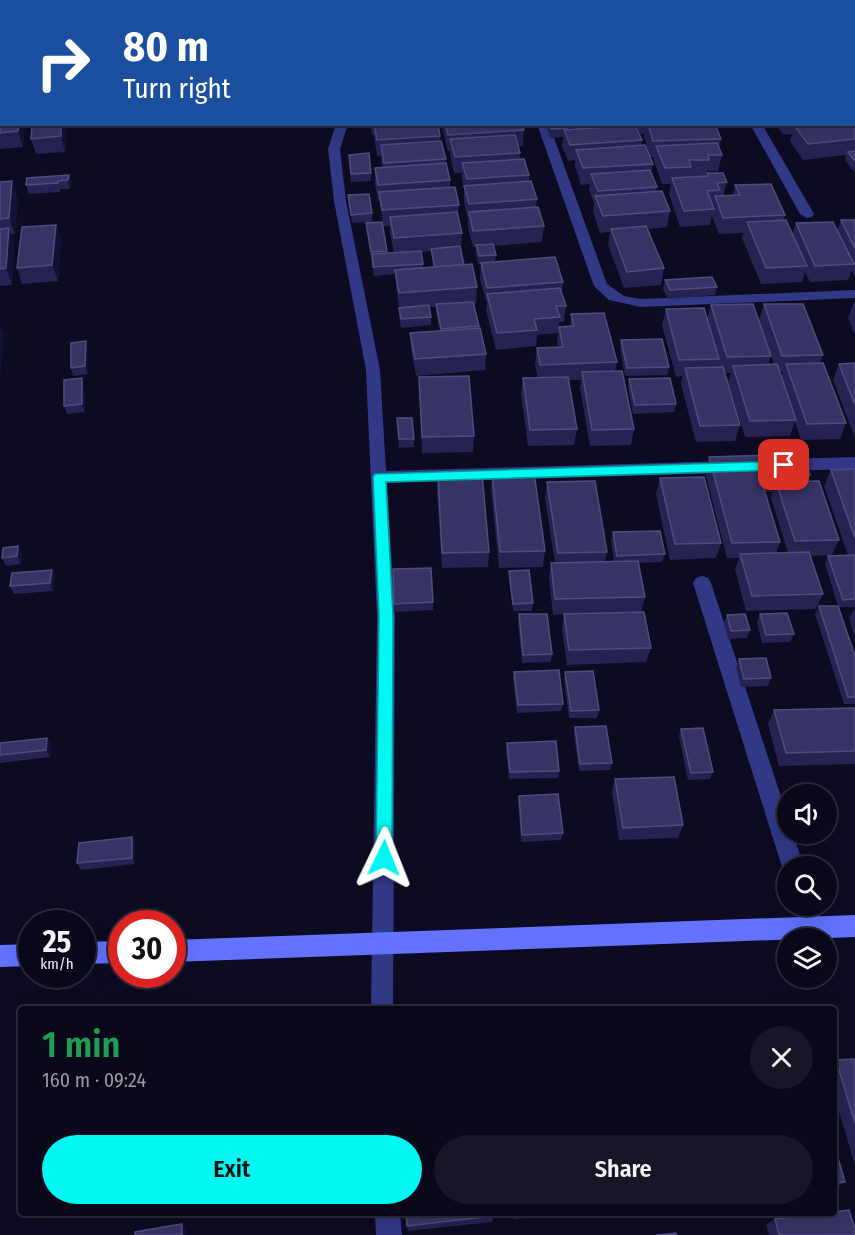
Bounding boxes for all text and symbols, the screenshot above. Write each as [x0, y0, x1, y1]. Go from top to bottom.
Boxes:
text: 80 m [123, 22, 209, 72]
icon: right [24, 24, 102, 102]
text: Turn right [123, 73, 231, 105]
pin [758, 439, 809, 490]
icon: arrive [767, 448, 800, 481]
map controls [777, 784, 837, 988]
button: sound [777, 784, 837, 844]
position arrow [352, 826, 416, 890]
button: search [777, 856, 837, 916]
speed limit sign: 30 [108, 910, 186, 988]
text: 25 [43, 924, 71, 960]
button: layers [777, 928, 837, 988]
text: km/h [40, 955, 74, 973]
text: 1 min [42, 1023, 120, 1067]
button: close [750, 1026, 813, 1089]
text: 160 m · 09:24 [42, 1068, 146, 1092]
button: Exit [42, 1135, 422, 1204]
button: Share [434, 1135, 813, 1204]

